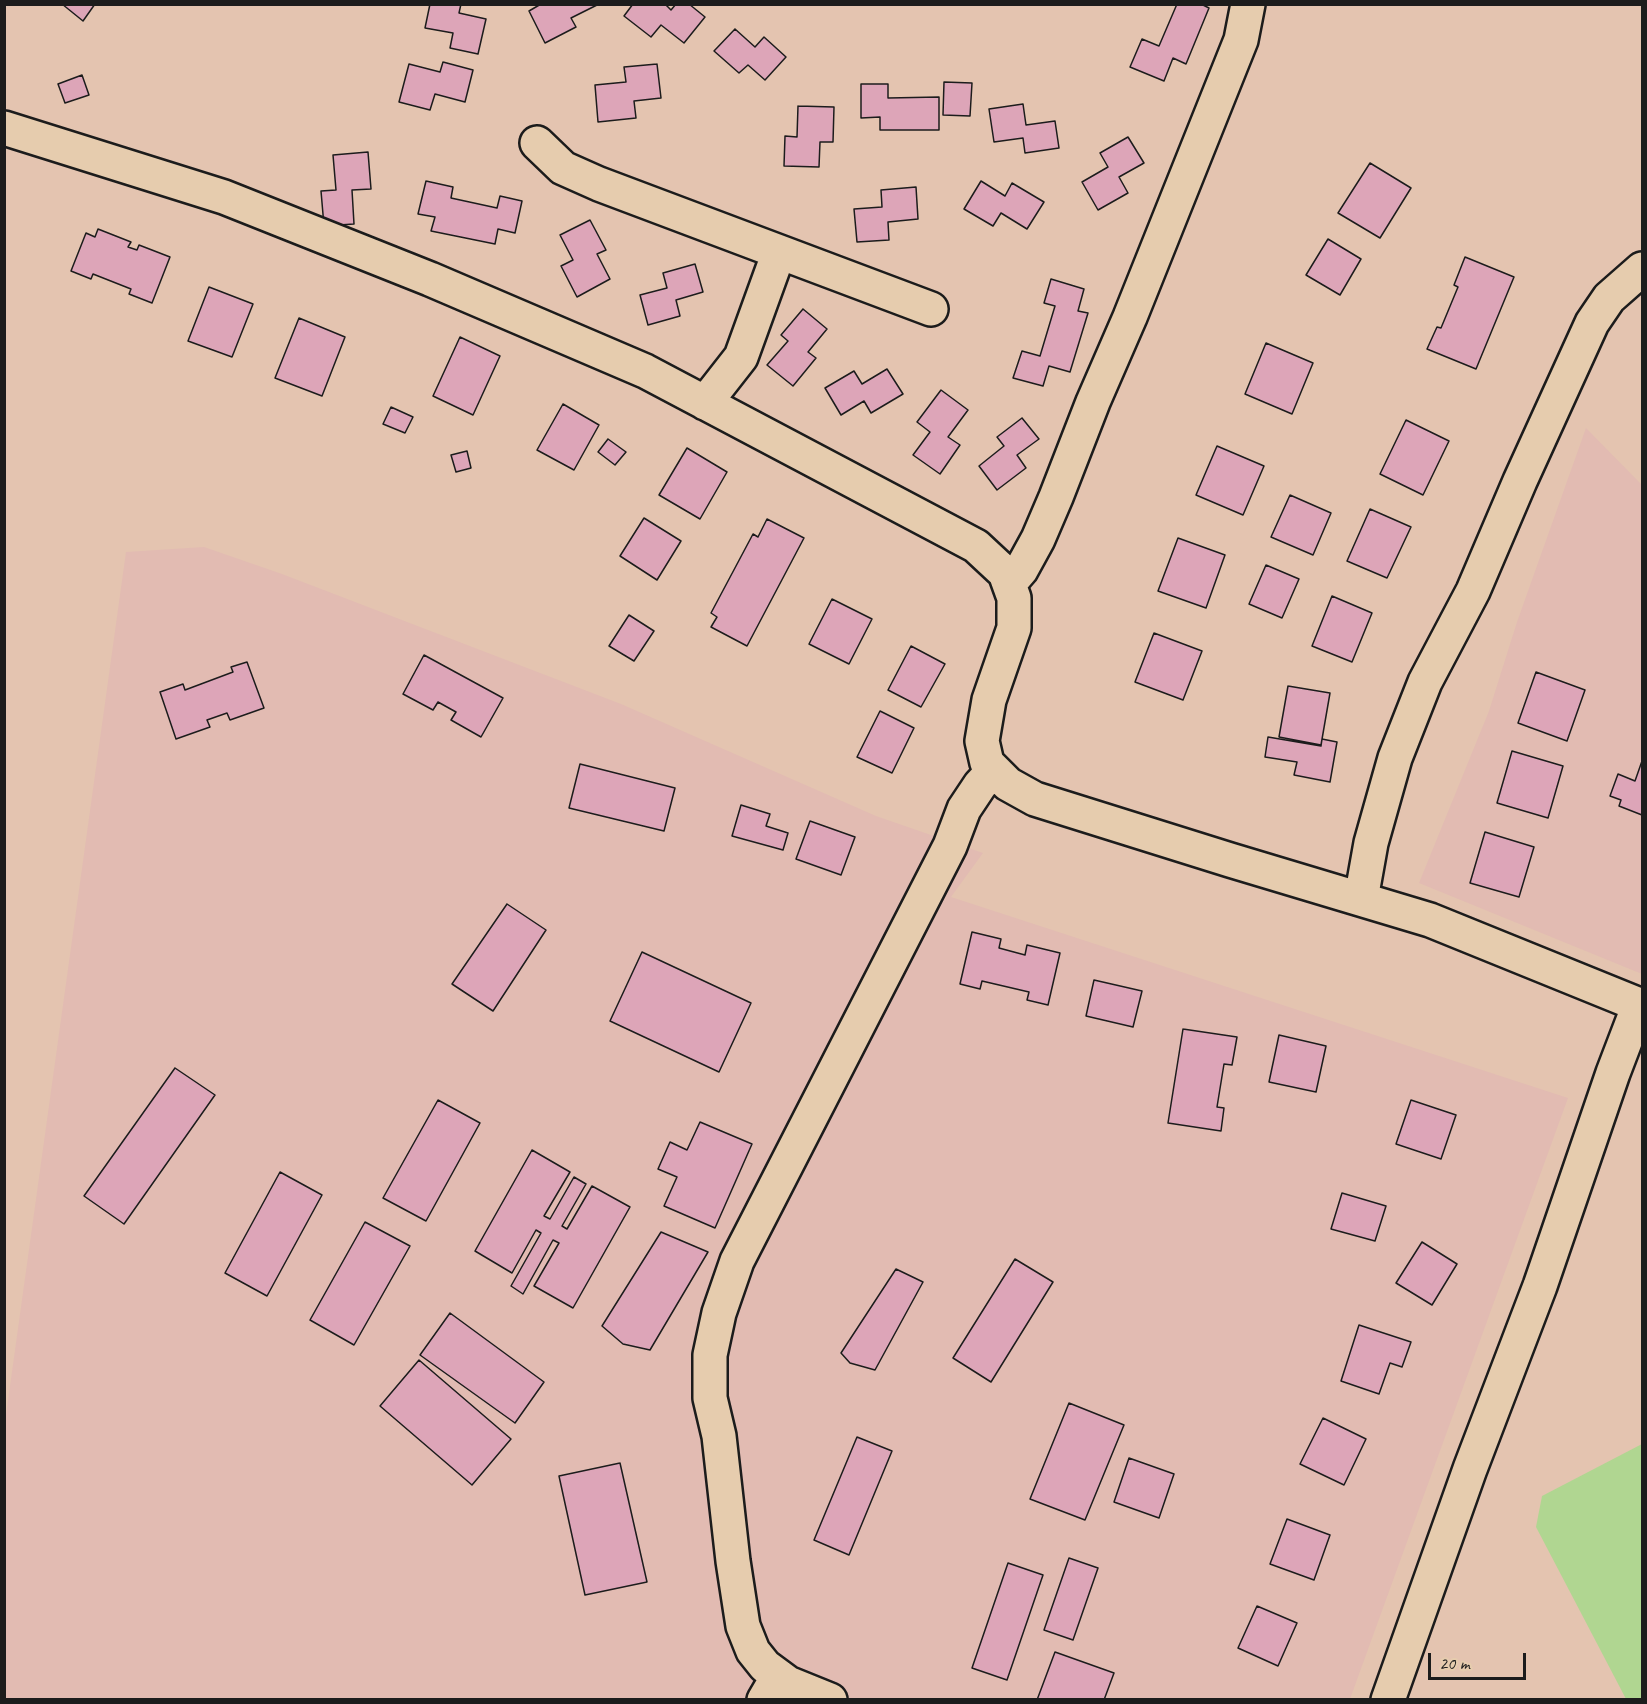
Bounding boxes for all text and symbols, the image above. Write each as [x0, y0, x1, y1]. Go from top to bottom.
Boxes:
scale bar [1431, 1641, 1528, 1679]
text: 20 m [1439, 1652, 1470, 1674]

